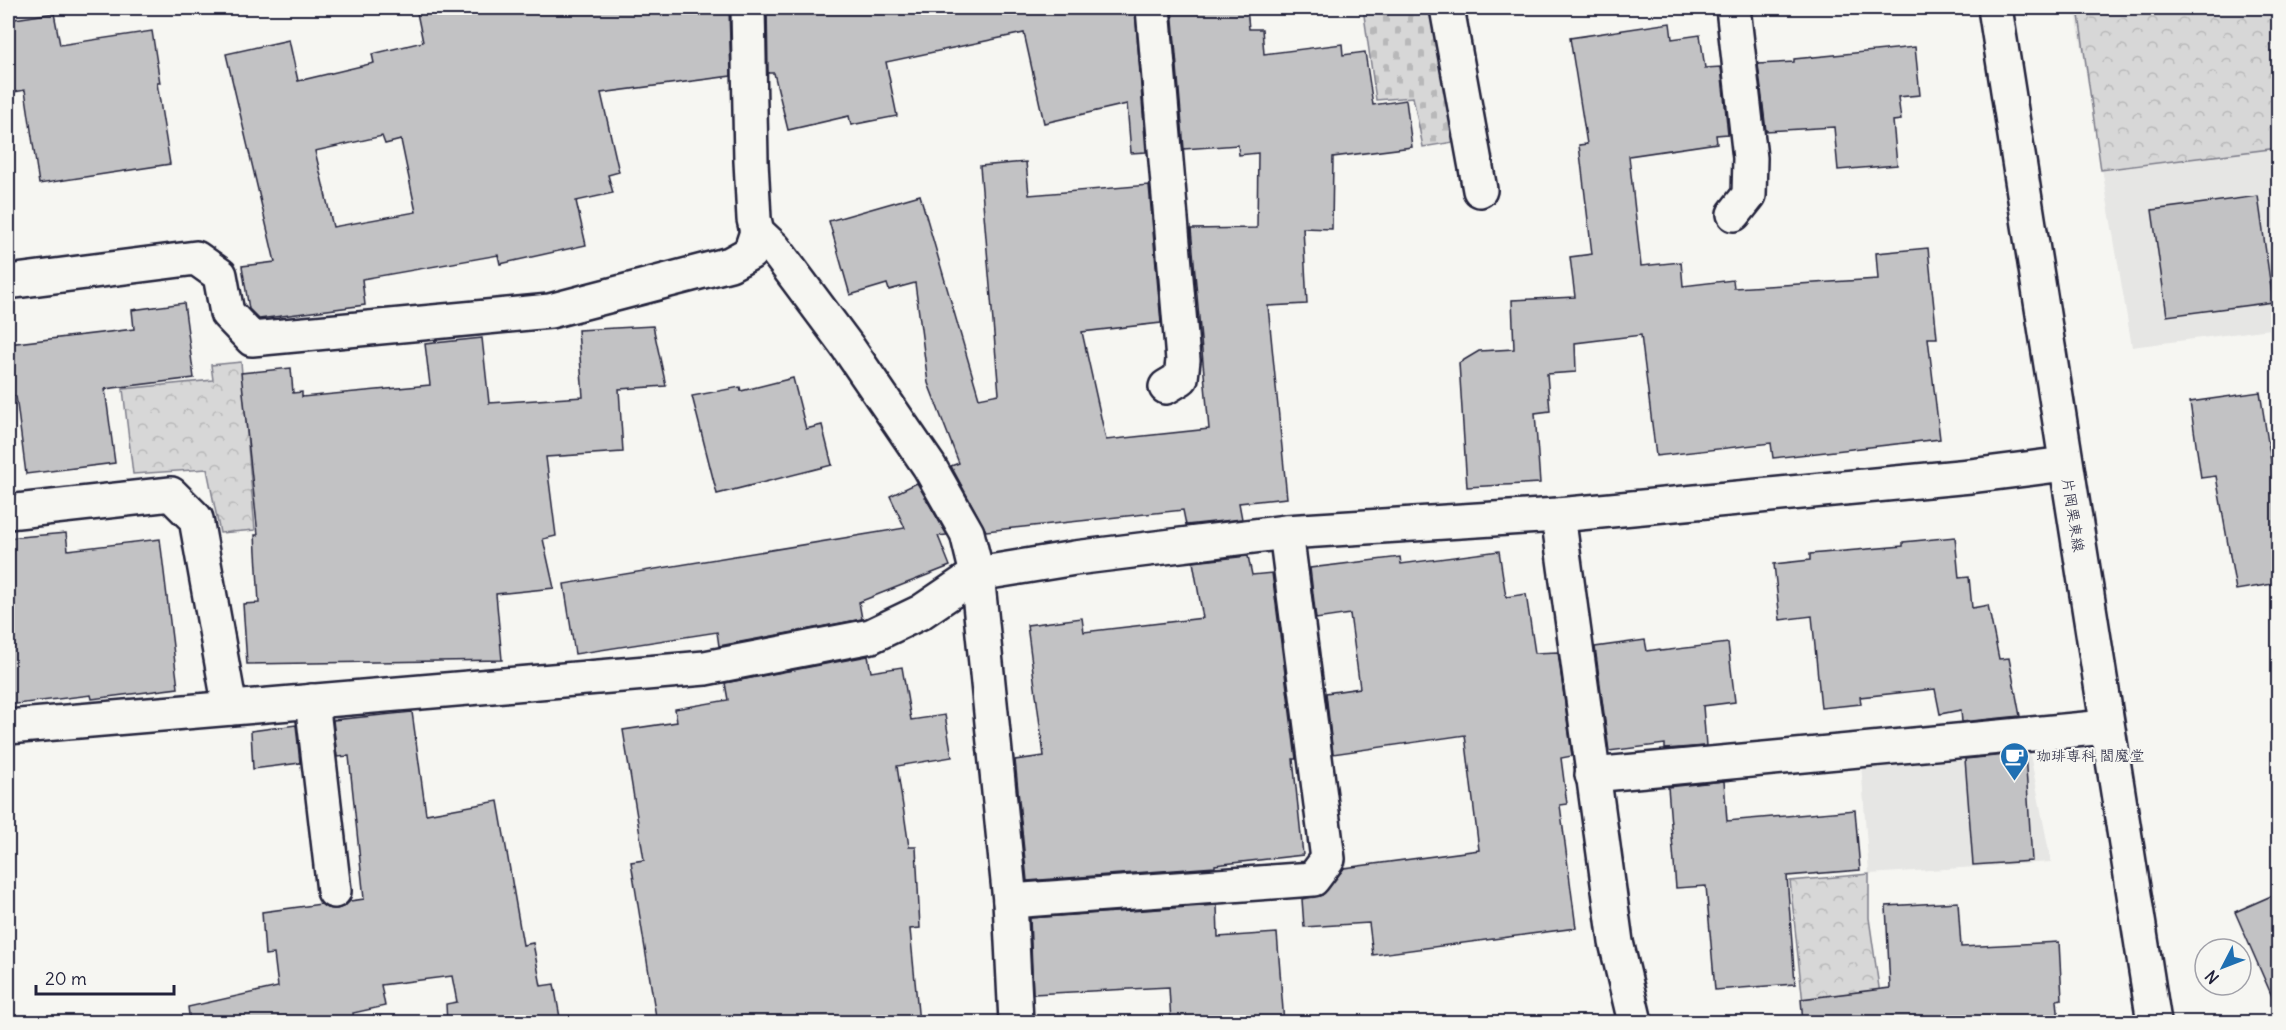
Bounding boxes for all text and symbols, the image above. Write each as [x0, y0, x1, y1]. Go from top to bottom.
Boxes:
street label: 片岡栗東線 [2058, 476, 2089, 553]
cafe icon: 珈琲専科 閻魔堂 [1999, 740, 2031, 782]
place label: 珈琲専科 閻魔堂 [2036, 746, 2145, 765]
north arrow [2193, 937, 2253, 997]
scale bar [36, 958, 174, 996]
text: N [2201, 966, 2223, 988]
text: 20 m [45, 967, 87, 990]

